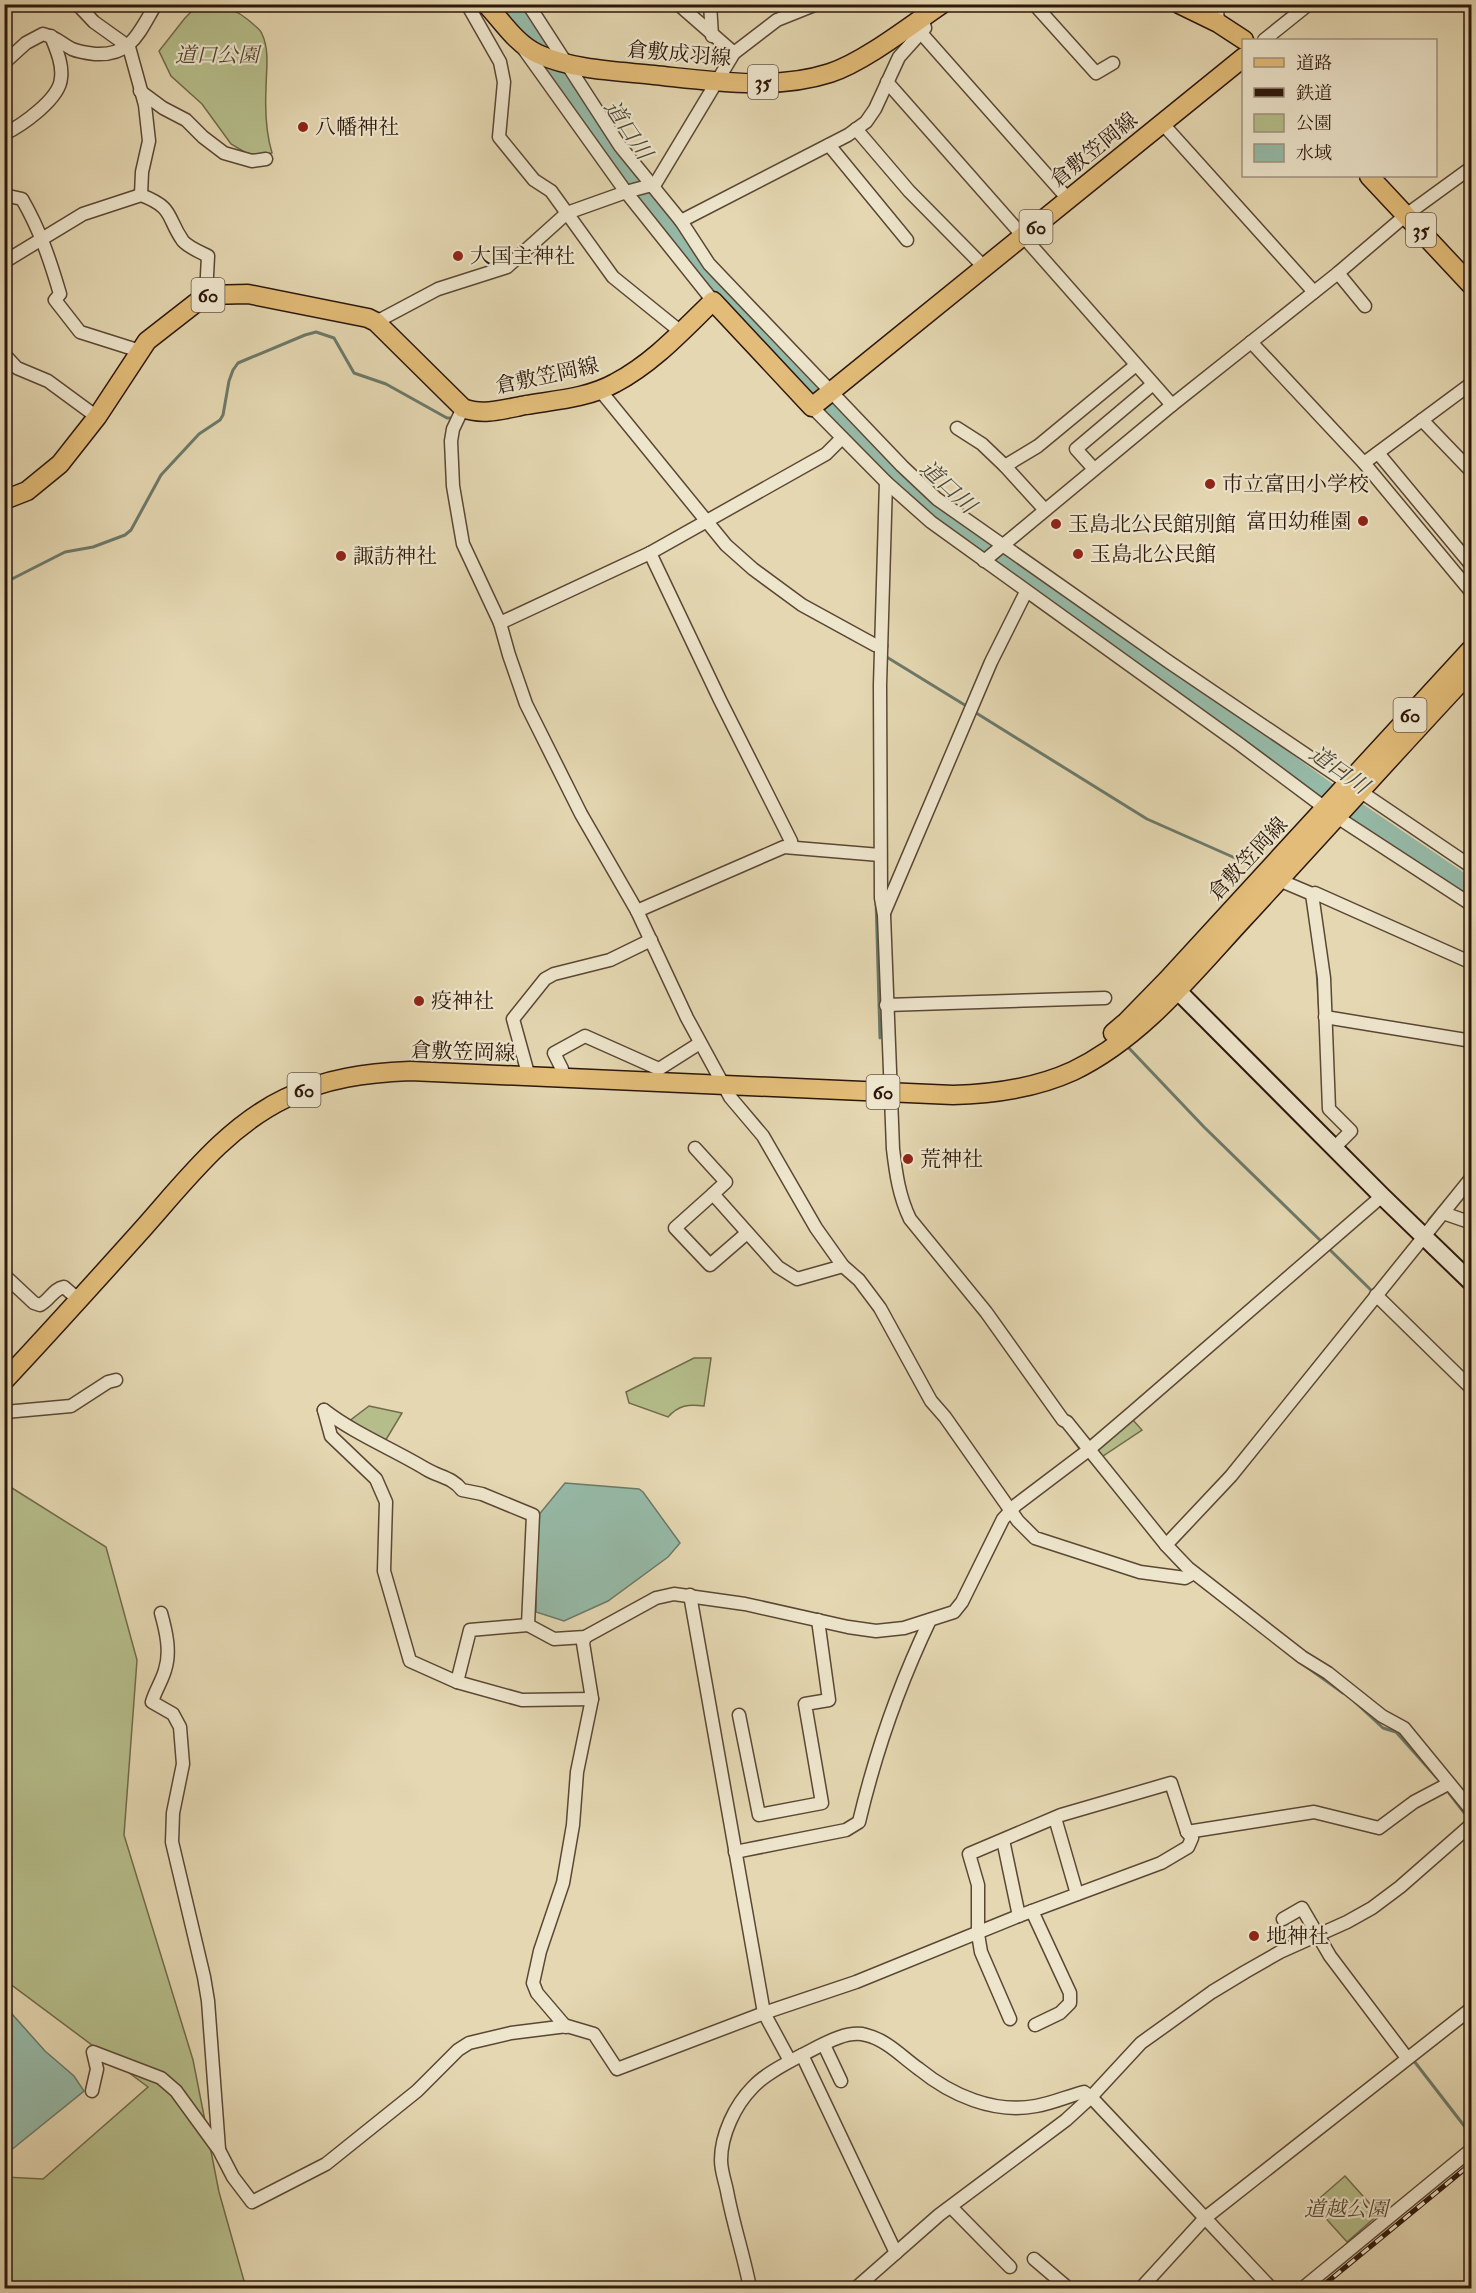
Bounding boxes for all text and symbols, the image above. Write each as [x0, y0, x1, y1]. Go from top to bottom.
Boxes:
street label: 倉敷成羽線 [626, 36, 732, 72]
legend [1242, 39, 1437, 177]
park label: 道口公園 [175, 42, 262, 69]
text: 道路 [1296, 52, 1332, 75]
road number: 35 [748, 65, 778, 99]
text: 鉄道 [1296, 82, 1332, 105]
water label: 道口川 [598, 95, 659, 167]
street label: 倉敷笠岡線 [1045, 106, 1143, 194]
text: 公園 [1296, 112, 1332, 135]
place label: 八幡神社 [315, 114, 399, 141]
marker: 八幡神社 [296, 120, 310, 134]
text: 水域 [1296, 142, 1332, 165]
road number: 60 [1020, 210, 1052, 244]
road number: 35 [1406, 213, 1436, 247]
place label: 大国主神社 [470, 243, 575, 270]
marker: 大国主神社 [451, 249, 465, 263]
road number: 60 [192, 278, 224, 312]
street label: 倉敷笠岡線 [493, 352, 601, 400]
water label: 道口川 [914, 454, 983, 521]
place label: 市立富田小学校 [1222, 471, 1369, 498]
marker: 市立富田小学校 [1203, 477, 1217, 491]
place label: 富田幼稚園 [1246, 508, 1351, 535]
place label: 玉島北公民館別館 [1068, 511, 1236, 538]
marker: 富田幼稚園 [1356, 514, 1370, 528]
marker: 玉島北公民館別館 [1049, 517, 1063, 531]
place label: 玉島北公民館 [1090, 541, 1216, 568]
place label: 諏訪神社 [353, 543, 437, 570]
marker: 玉島北公民館 [1071, 547, 1085, 561]
marker: 諏訪神社 [334, 549, 348, 563]
road number: 60 [1394, 698, 1426, 732]
water label: 道口川 [1304, 740, 1376, 802]
street label: 倉敷笠岡線 [1202, 811, 1294, 907]
place label: 疫神社 [431, 988, 494, 1015]
marker: 疫神社 [412, 994, 426, 1008]
street label: 倉敷笠岡線 [410, 1037, 516, 1067]
road number: 60 [288, 1073, 320, 1107]
road number: 60 [866, 1075, 900, 1109]
place label: 荒神社 [920, 1146, 983, 1173]
marker: 荒神社 [901, 1152, 915, 1166]
place label: 地神社 [1266, 1923, 1329, 1950]
marker: 地神社 [1247, 1929, 1261, 1943]
park label: 道越公園 [1304, 2196, 1391, 2223]

